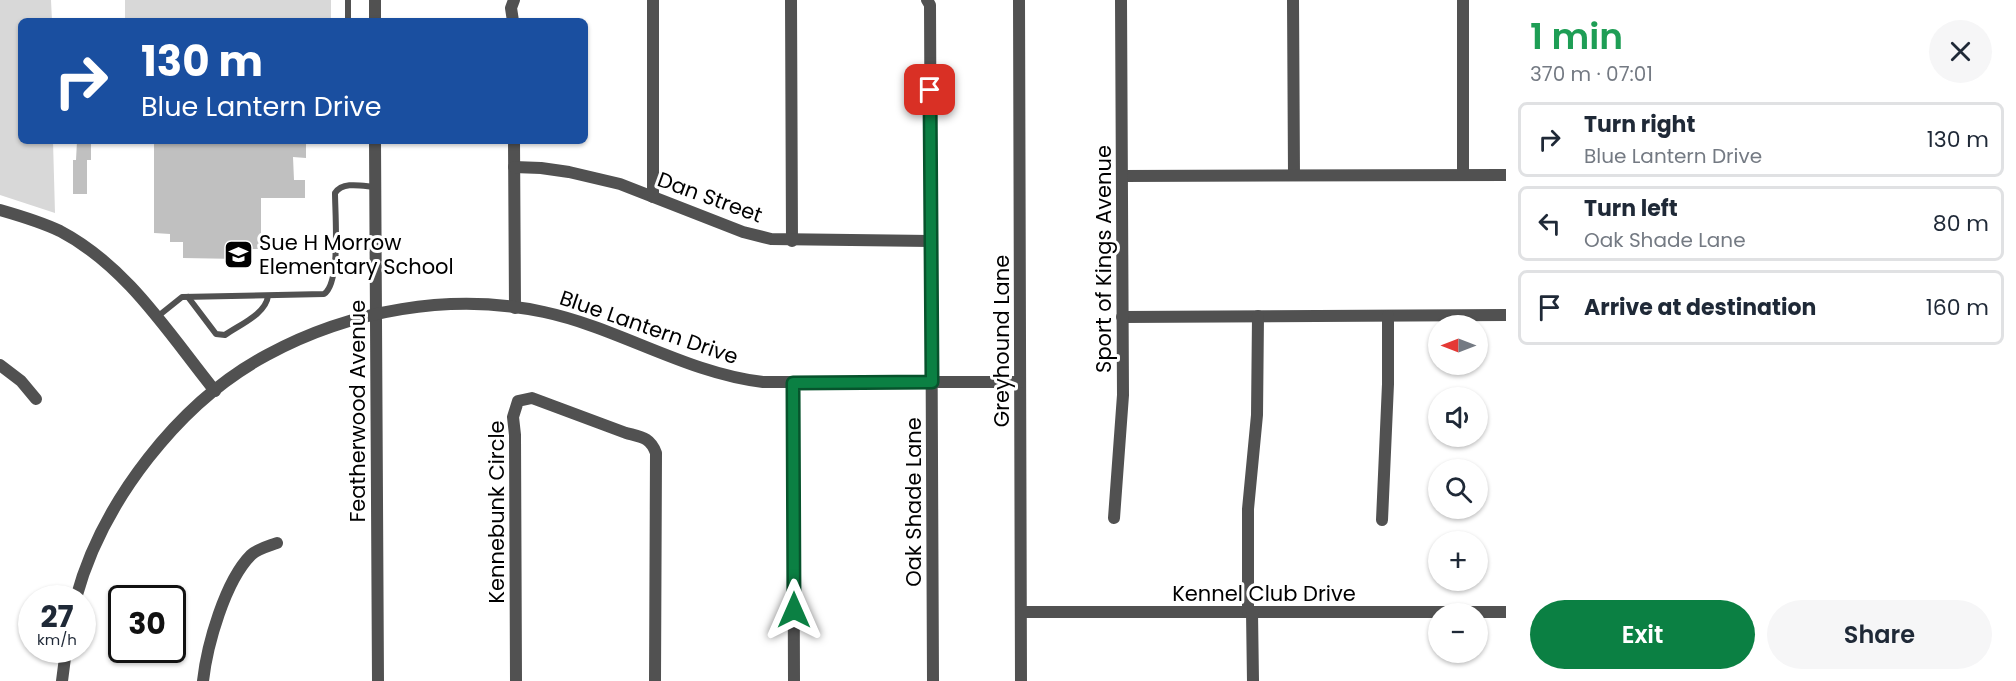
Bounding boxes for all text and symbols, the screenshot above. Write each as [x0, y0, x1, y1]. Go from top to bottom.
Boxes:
text: 1 min [1530, 11, 1623, 62]
button: close [1929, 20, 1992, 83]
text: 130 m [141, 32, 263, 91]
icon: right [42, 42, 120, 120]
text: 370 m · 07:01 [1530, 60, 1653, 88]
pin [904, 64, 955, 115]
icon: arrive [913, 73, 946, 106]
text: Blue Lantern Drive [141, 88, 381, 125]
text: Turn right [1584, 109, 1695, 140]
icon: right [1533, 123, 1566, 156]
text: 130 m [1927, 124, 1989, 155]
text: Blue Lantern Drive [1584, 142, 1762, 170]
street label: Sport of Kings Avenue [1089, 145, 1118, 373]
street label: Dan Street [654, 165, 766, 229]
text: Turn left [1584, 193, 1678, 224]
icon: left [1533, 207, 1566, 240]
text: 80 m [1933, 208, 1989, 239]
text: Oak Shade Lane [1584, 226, 1746, 254]
place label: Sue H Morrow Elementary School [259, 228, 454, 281]
school or university icon: Sue H Morrow Elementary School [222, 238, 254, 270]
street label: Greyhound Lane [987, 255, 1016, 427]
street label: Blue Lantern Drive [556, 283, 742, 371]
icon: arrive [1533, 291, 1566, 324]
text: Arrive at destination [1584, 292, 1816, 323]
text: 160 m [1926, 292, 1989, 323]
street label: Featherwood Avenue [343, 300, 372, 522]
north arrow [1428, 315, 1488, 375]
map controls [1428, 315, 1488, 663]
button: sound [1428, 387, 1488, 447]
street label: Oak Shade Lane [899, 417, 928, 587]
street label: Kennebunk Circle [482, 420, 511, 604]
button: search [1428, 459, 1488, 519]
button: + [1428, 531, 1488, 591]
position arrow [762, 578, 826, 642]
street label: Kennel Club Drive [1172, 579, 1356, 608]
speed limit sign: 30 [108, 585, 186, 663]
text: 27 [40, 595, 74, 638]
button: Exit [1530, 600, 1755, 669]
button: Share [1767, 600, 1992, 669]
button: − [1428, 603, 1488, 663]
text: km/h [37, 629, 77, 650]

